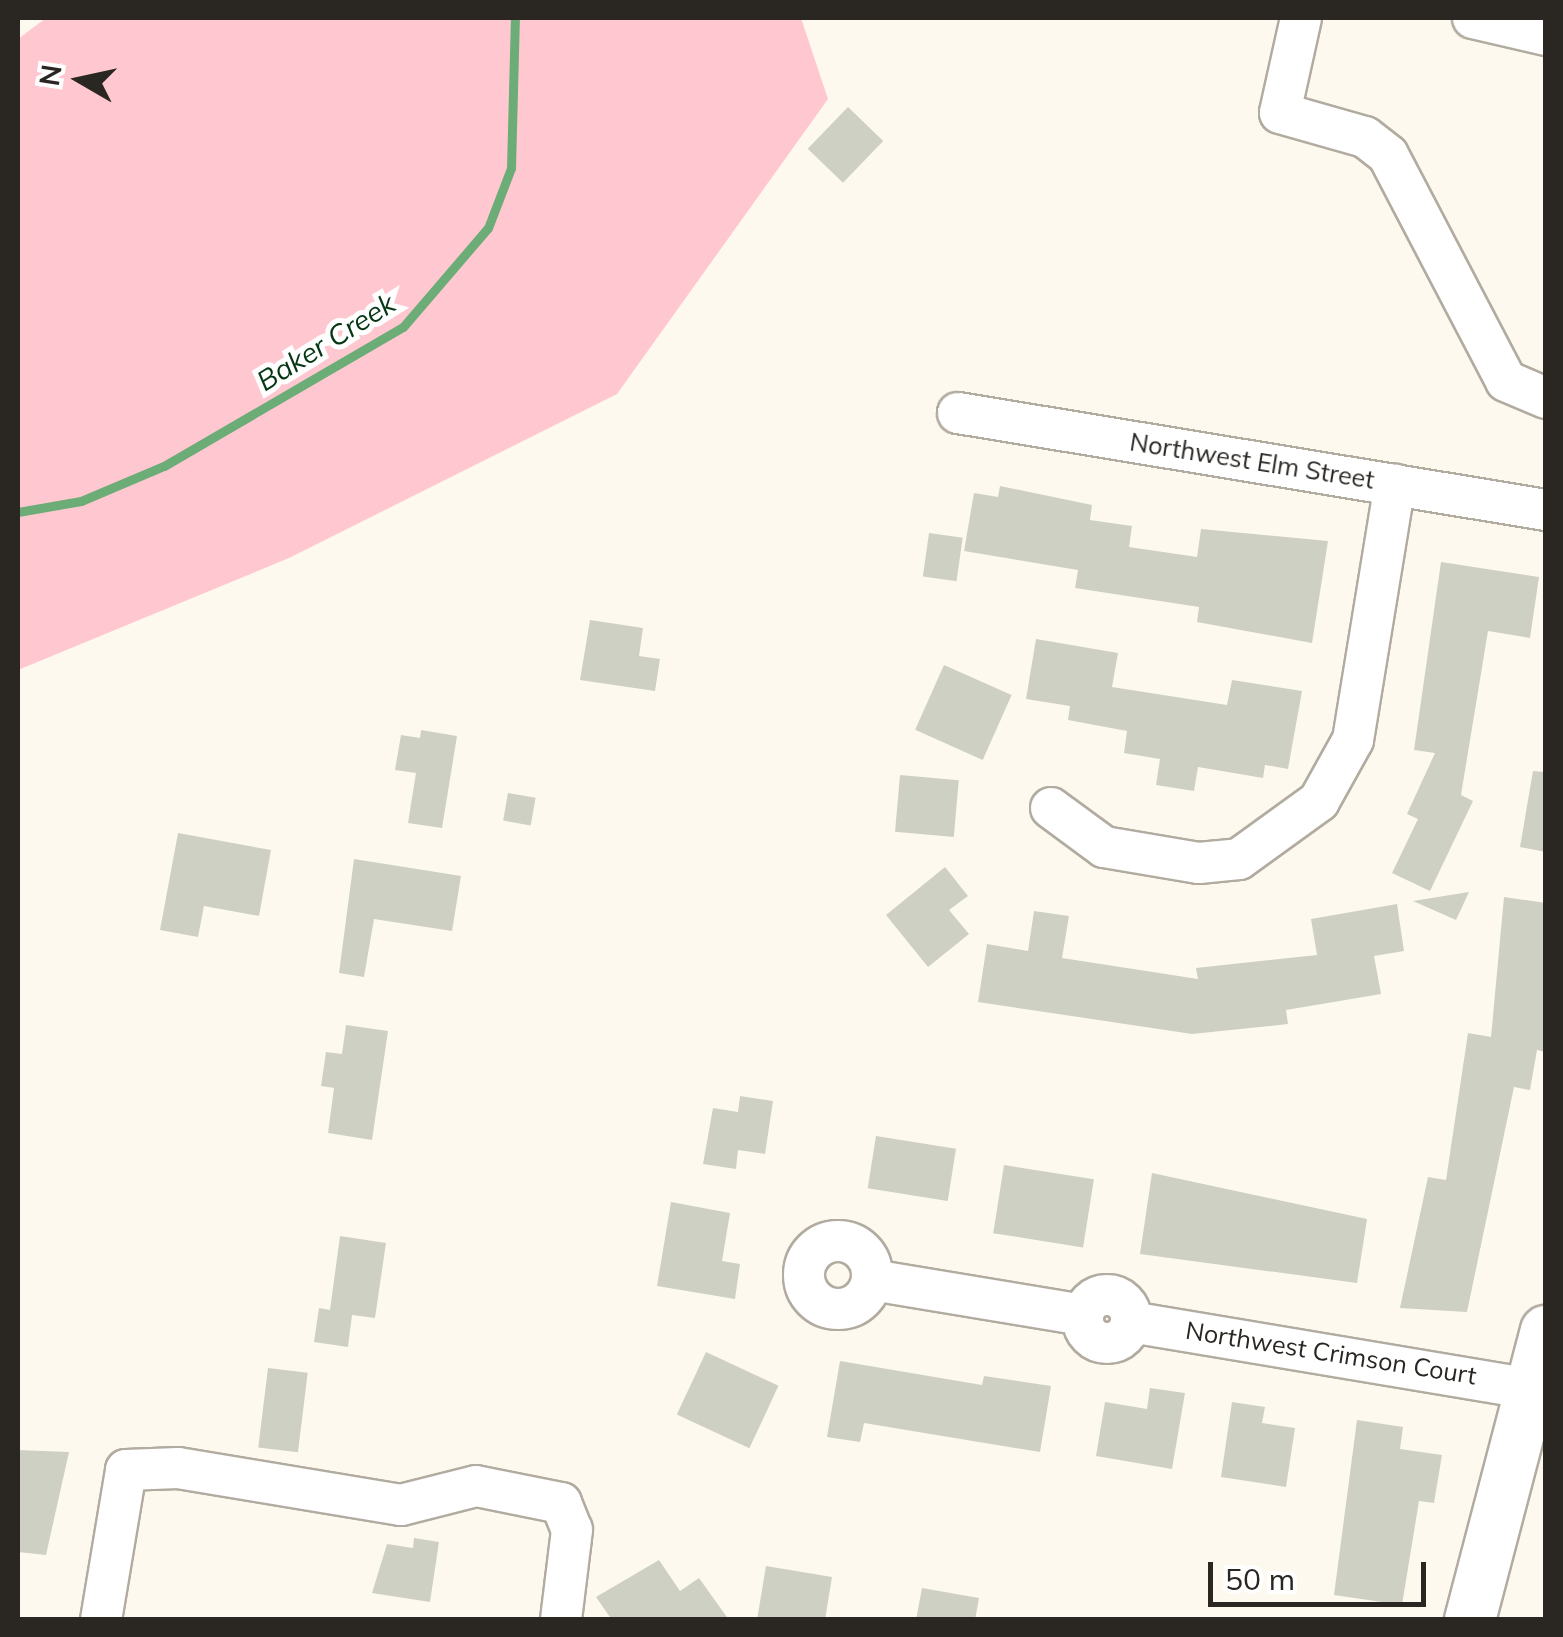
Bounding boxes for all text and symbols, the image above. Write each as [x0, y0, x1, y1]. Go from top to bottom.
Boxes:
north arrow [30, 30, 130, 130]
text: N [31, 62, 69, 88]
water label: Baker Creek [251, 286, 401, 398]
street label: Northwest Elm Street [1128, 427, 1376, 495]
street label: Northwest Crimson Court [1183, 1315, 1479, 1391]
scale bar [1213, 1542, 1430, 1604]
text: 50 m [1225, 1560, 1295, 1598]

